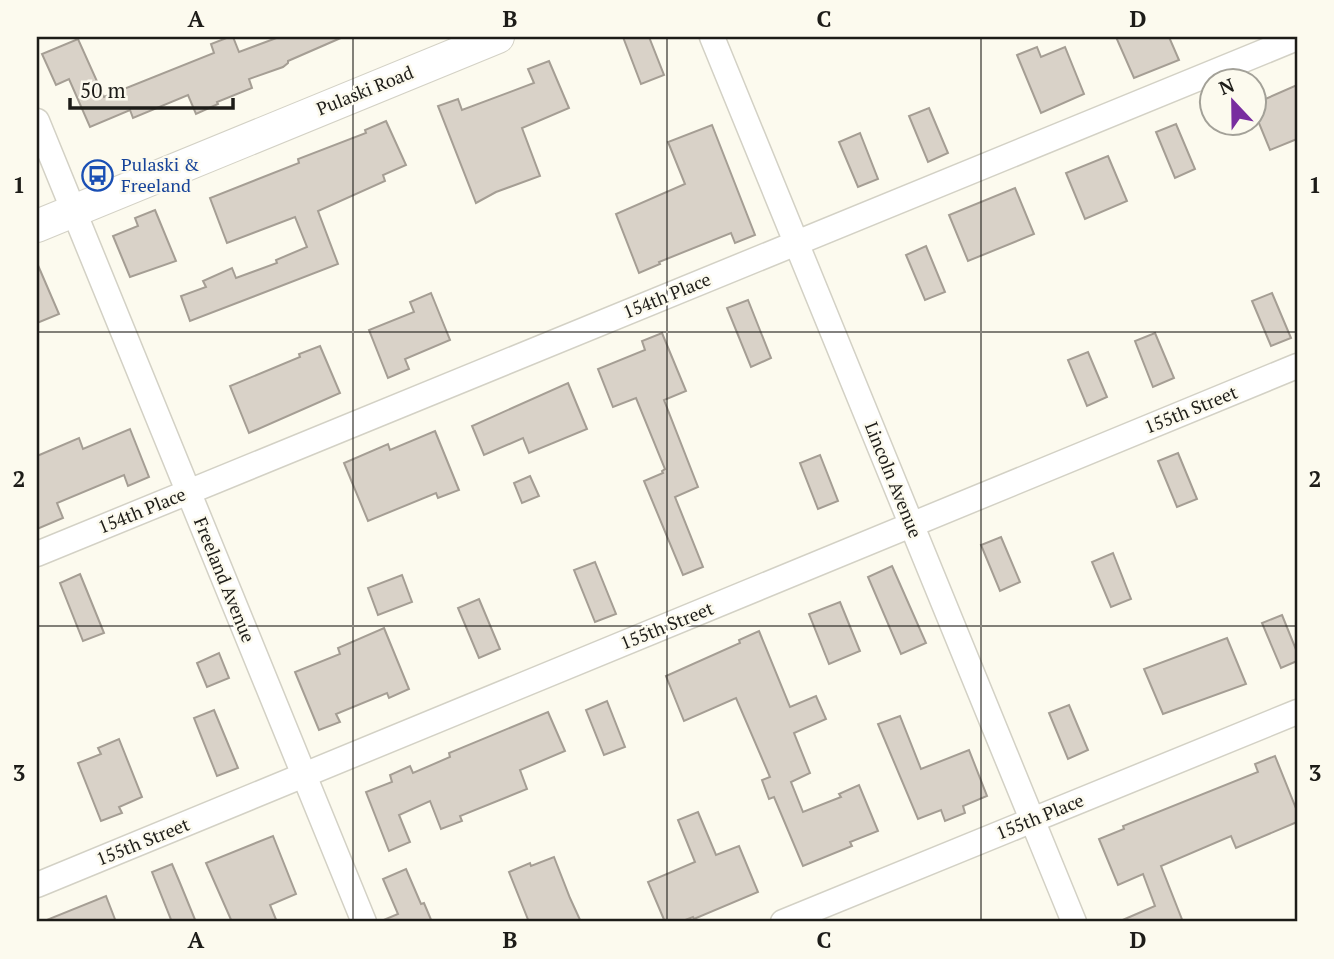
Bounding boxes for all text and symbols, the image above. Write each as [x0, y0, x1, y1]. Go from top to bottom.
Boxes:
text: A [188, 3, 205, 34]
text: B [503, 3, 518, 34]
text: C [817, 3, 832, 34]
text: D [1130, 3, 1147, 34]
street label: Pulaski Road [313, 60, 417, 120]
scale bar [70, 66, 233, 110]
north arrow [1198, 66, 1268, 136]
text: N [1215, 71, 1238, 100]
text: 50 m [80, 76, 126, 104]
place label: Pulaski & Freeland [121, 152, 199, 197]
bus stop icon: Pulaski & Freeland [81, 158, 115, 192]
text: 1 [13, 169, 26, 200]
text: 1 [1309, 169, 1322, 200]
street label: 154th Place [619, 267, 714, 324]
street label: 155th Street [1140, 379, 1241, 439]
street label: Lincoln Avenue [860, 418, 928, 541]
text: 2 [13, 463, 26, 494]
text: 2 [1309, 463, 1322, 494]
street label: 154th Place [94, 482, 189, 539]
street label: Freeland Avenue [189, 513, 261, 646]
street label: 155th Street [616, 595, 717, 655]
text: 3 [13, 757, 26, 788]
text: 3 [1309, 757, 1322, 788]
street label: 155th Place [992, 788, 1087, 845]
street label: 155th Street [92, 811, 193, 871]
text: A [188, 924, 205, 955]
text: B [503, 924, 518, 955]
text: C [817, 924, 832, 955]
text: D [1130, 924, 1147, 955]

